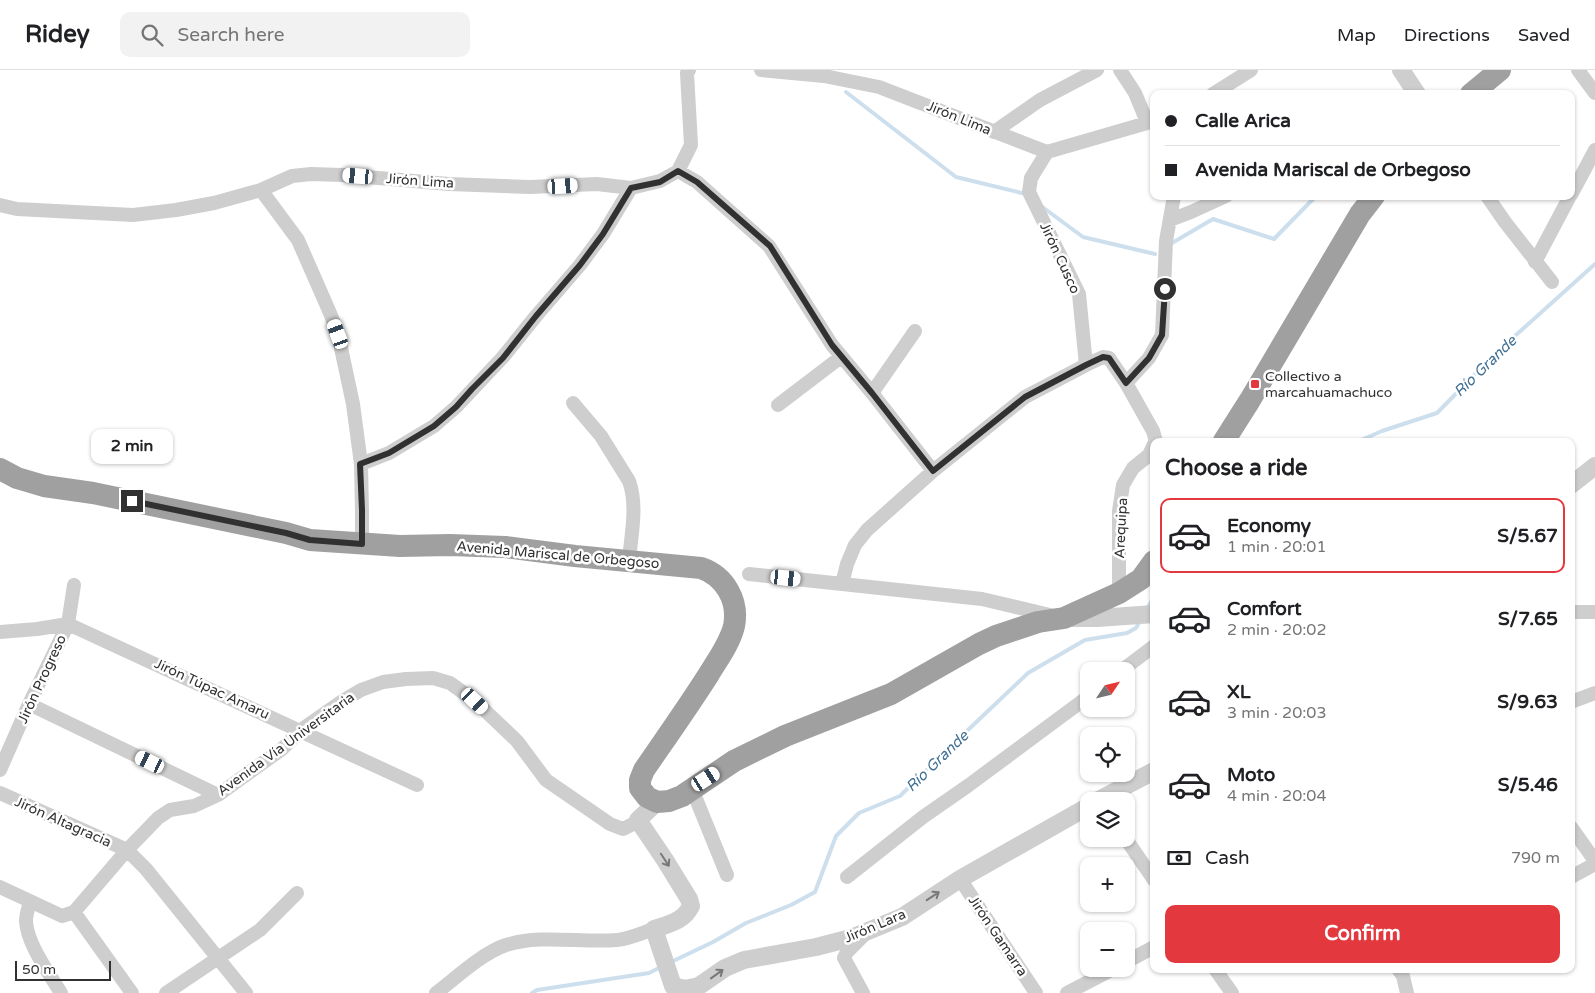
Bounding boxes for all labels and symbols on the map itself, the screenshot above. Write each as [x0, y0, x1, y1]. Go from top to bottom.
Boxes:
street label: Jirón Lima [924, 97, 994, 139]
car [342, 167, 373, 185]
street label: Jirón Lima [385, 170, 455, 192]
car [547, 178, 578, 194]
street label: Jirón Cusco [1036, 220, 1084, 296]
route start [1154, 278, 1176, 300]
car [325, 317, 350, 351]
water label: Río Grande [1450, 331, 1521, 400]
place label: Collectivo a marcahuamachuco [1265, 368, 1392, 401]
marker: Collectivo a marcahuamachuco [1249, 378, 1261, 390]
callout: 2 min [91, 428, 173, 464]
route end [121, 490, 143, 512]
street label: Arequipa [1111, 497, 1131, 559]
street label: Avenida Mariscal de Orbegoso [456, 538, 660, 572]
car [770, 569, 801, 587]
street label: Jirón Progreso [14, 632, 70, 726]
street label: Jirón Túpac Amaru [152, 655, 272, 723]
north arrow [1080, 662, 1135, 718]
car [458, 685, 491, 717]
street label: Avenida Vía Universitaria [214, 689, 358, 799]
water label: Río Grande [902, 726, 973, 795]
car [133, 749, 166, 775]
car [689, 765, 722, 793]
street label: Jirón Altagracia [12, 793, 114, 851]
one-way arrow [661, 852, 671, 866]
one-way arrow [926, 891, 940, 901]
street label: Jirón Gamarra [965, 892, 1031, 980]
street label: Jirón Lara [842, 905, 908, 947]
scale bar [15, 958, 111, 981]
one-way arrow [710, 969, 724, 979]

